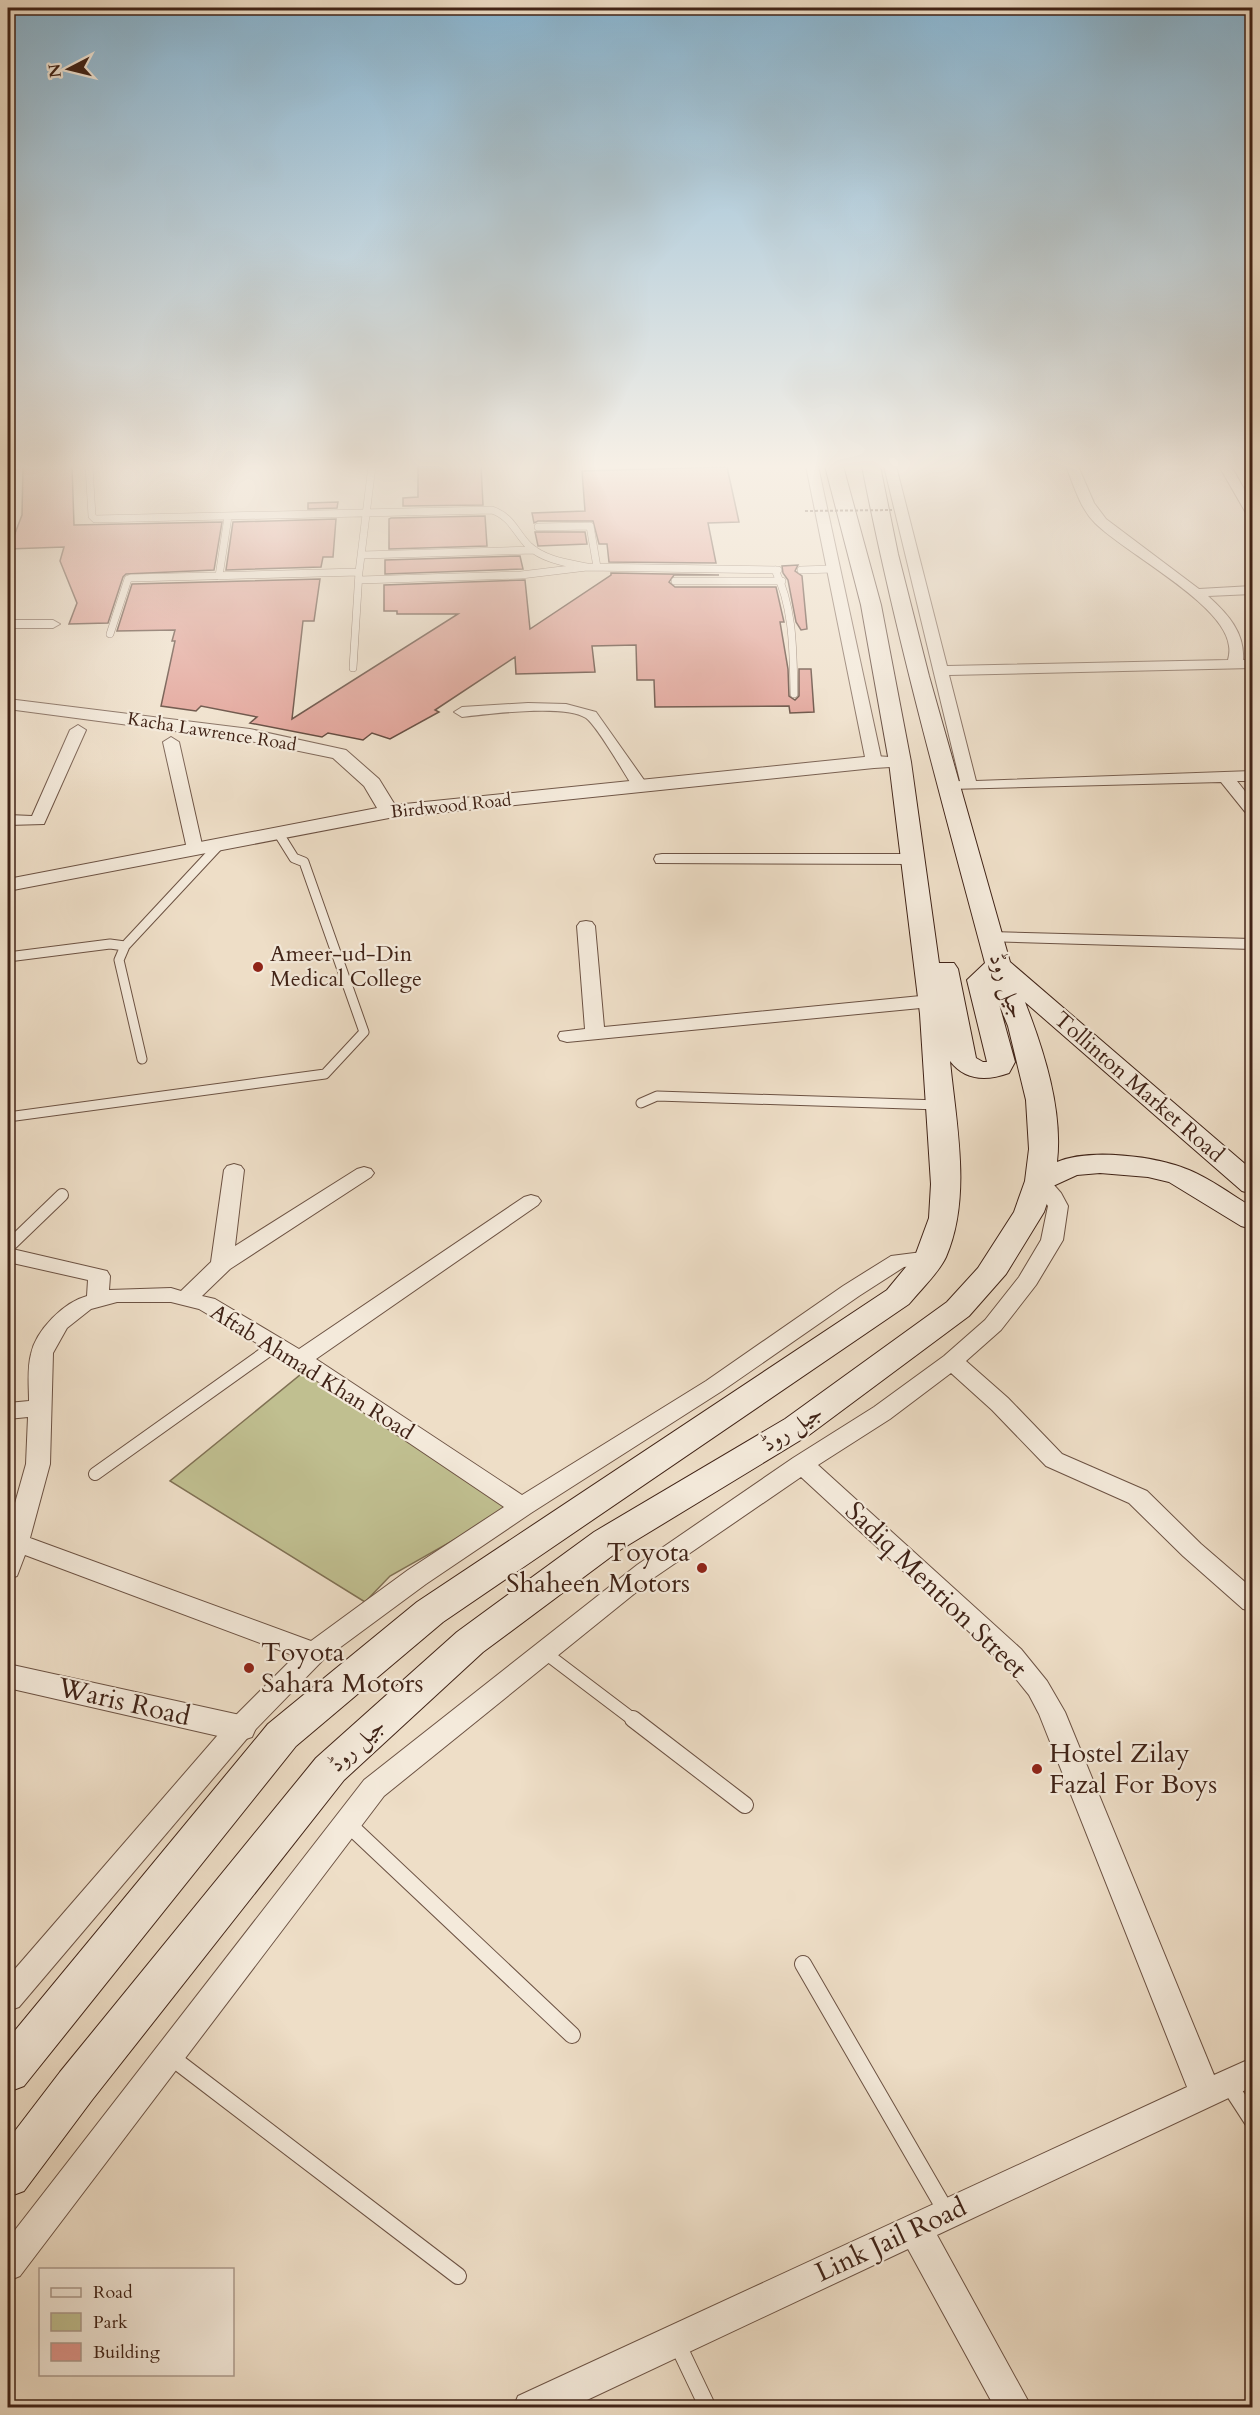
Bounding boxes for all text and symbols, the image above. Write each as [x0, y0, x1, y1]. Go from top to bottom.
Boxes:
north arrow [39, 39, 99, 99]
text: N [43, 62, 67, 79]
street label: Kacha Lawrence Road [126, 706, 299, 758]
street label: Birdwood Road [389, 787, 513, 825]
place label: Ameer-ud-Din Medical College [270, 939, 422, 994]
street label: جیل روڈ [982, 949, 1032, 1023]
marker: Ameer-ud-Din Medical College [251, 960, 265, 974]
street label: Tollinton Market Road [1048, 1005, 1231, 1169]
street label: Aftab Ahmad Khan Road [205, 1297, 420, 1447]
street label: جیل روڈ [756, 1397, 828, 1459]
street label: Sadiq Mention Street [837, 1493, 1036, 1687]
place label: Toyota Shaheen Motors [506, 1534, 690, 1602]
marker: Toyota Shaheen Motors [695, 1561, 709, 1575]
place label: Toyota Sahara Motors [261, 1634, 423, 1702]
marker: Toyota Sahara Motors [242, 1661, 256, 1675]
street label: Waris Road [53, 1669, 194, 1735]
street label: جیل روڈ [322, 1711, 392, 1779]
place label: Hostel Zilay Fazal For Boys [1049, 1735, 1217, 1803]
marker: Hostel Zilay Fazal For Boys [1030, 1762, 1044, 1776]
street label: Link Jail Road [809, 2189, 973, 2291]
legend [39, 2268, 234, 2376]
text: Road [93, 2280, 133, 2305]
text: Park [93, 2310, 128, 2335]
text: Building [93, 2340, 161, 2365]

